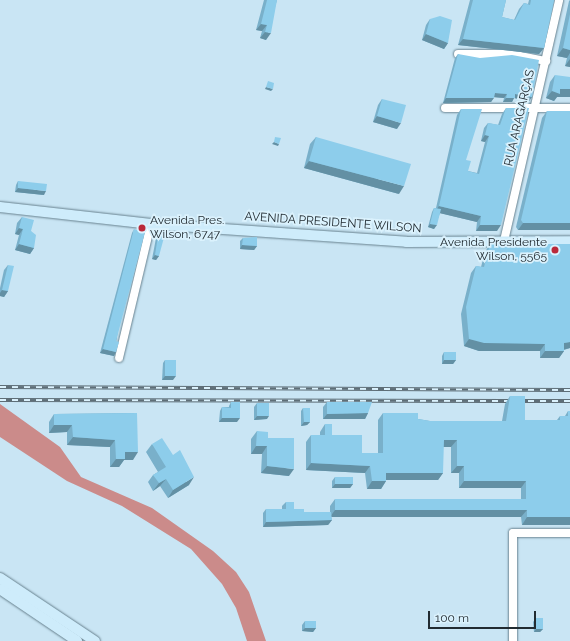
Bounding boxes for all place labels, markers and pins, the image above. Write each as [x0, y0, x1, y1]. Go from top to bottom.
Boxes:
place label: Avenida Pres. Wilson, 6747 [150, 214, 224, 242]
marker: Avenida Pres. Wilson, 6747 [137, 223, 147, 233]
place label: Avenida Presidente Wilson, 5565 [440, 236, 547, 264]
marker: Avenida Presidente Wilson, 5565 [550, 245, 560, 255]

